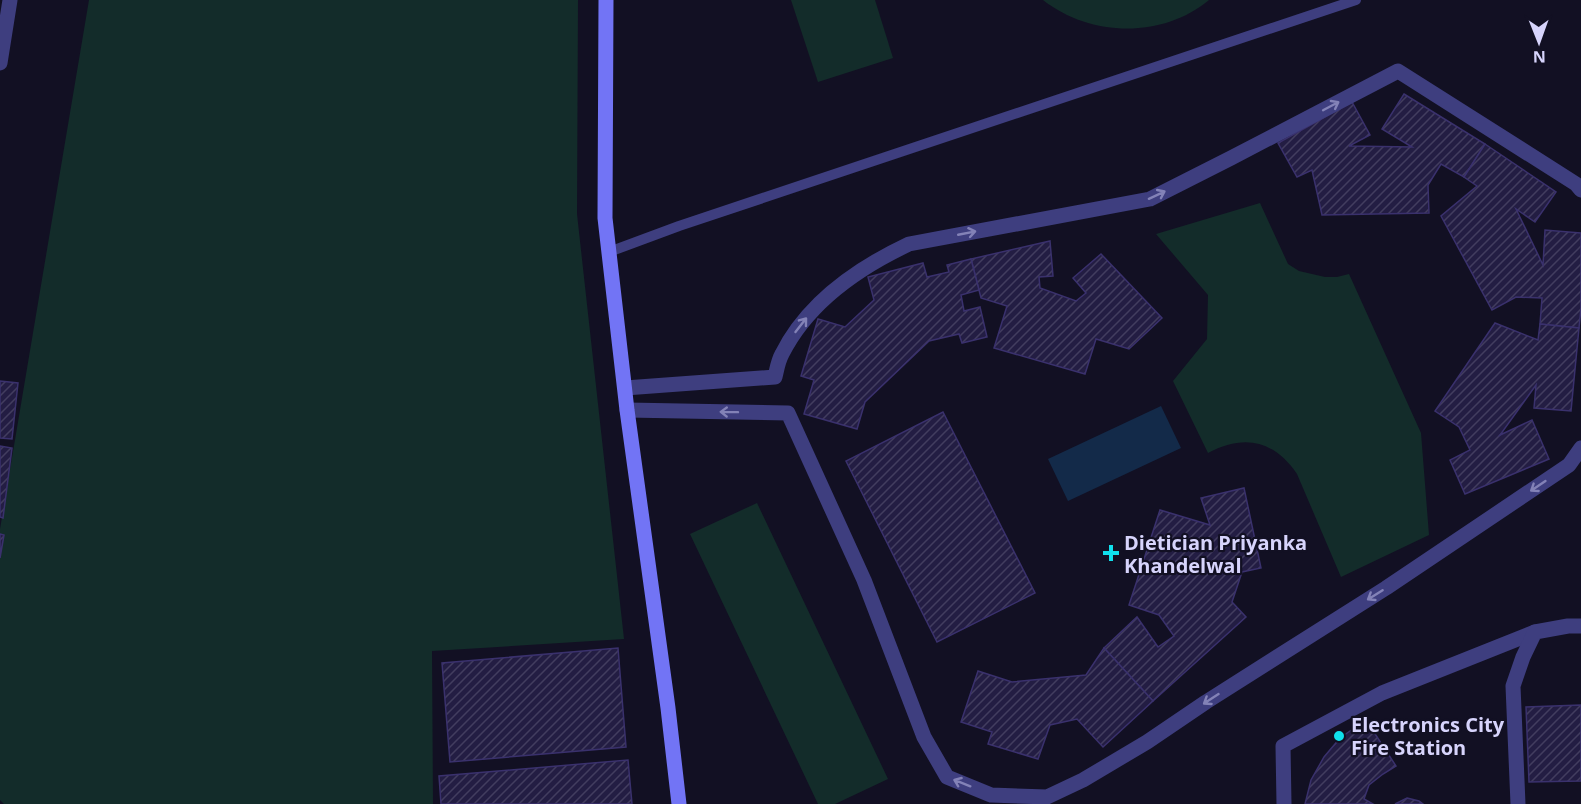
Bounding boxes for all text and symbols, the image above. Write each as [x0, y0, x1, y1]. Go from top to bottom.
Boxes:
north arrow [1509, 12, 1569, 72]
text: N [1533, 46, 1546, 68]
one-way arrow [1322, 100, 1339, 112]
one-way arrow [1148, 188, 1166, 200]
one-way arrow [956, 228, 976, 239]
one-way arrow [795, 317, 808, 333]
one-way arrow [720, 406, 740, 417]
one-way arrow [1530, 480, 1546, 492]
place label: Dietician Priyanka Khandelwal [1124, 529, 1307, 579]
marker: Dietician Priyanka Khandelwal [1102, 544, 1120, 562]
one-way arrow [1367, 588, 1384, 601]
one-way arrow [1203, 693, 1220, 705]
place label: Electronics City Fire Station [1351, 711, 1505, 761]
marker: Electronics City Fire Station [1332, 729, 1346, 743]
one-way arrow [953, 777, 971, 788]

